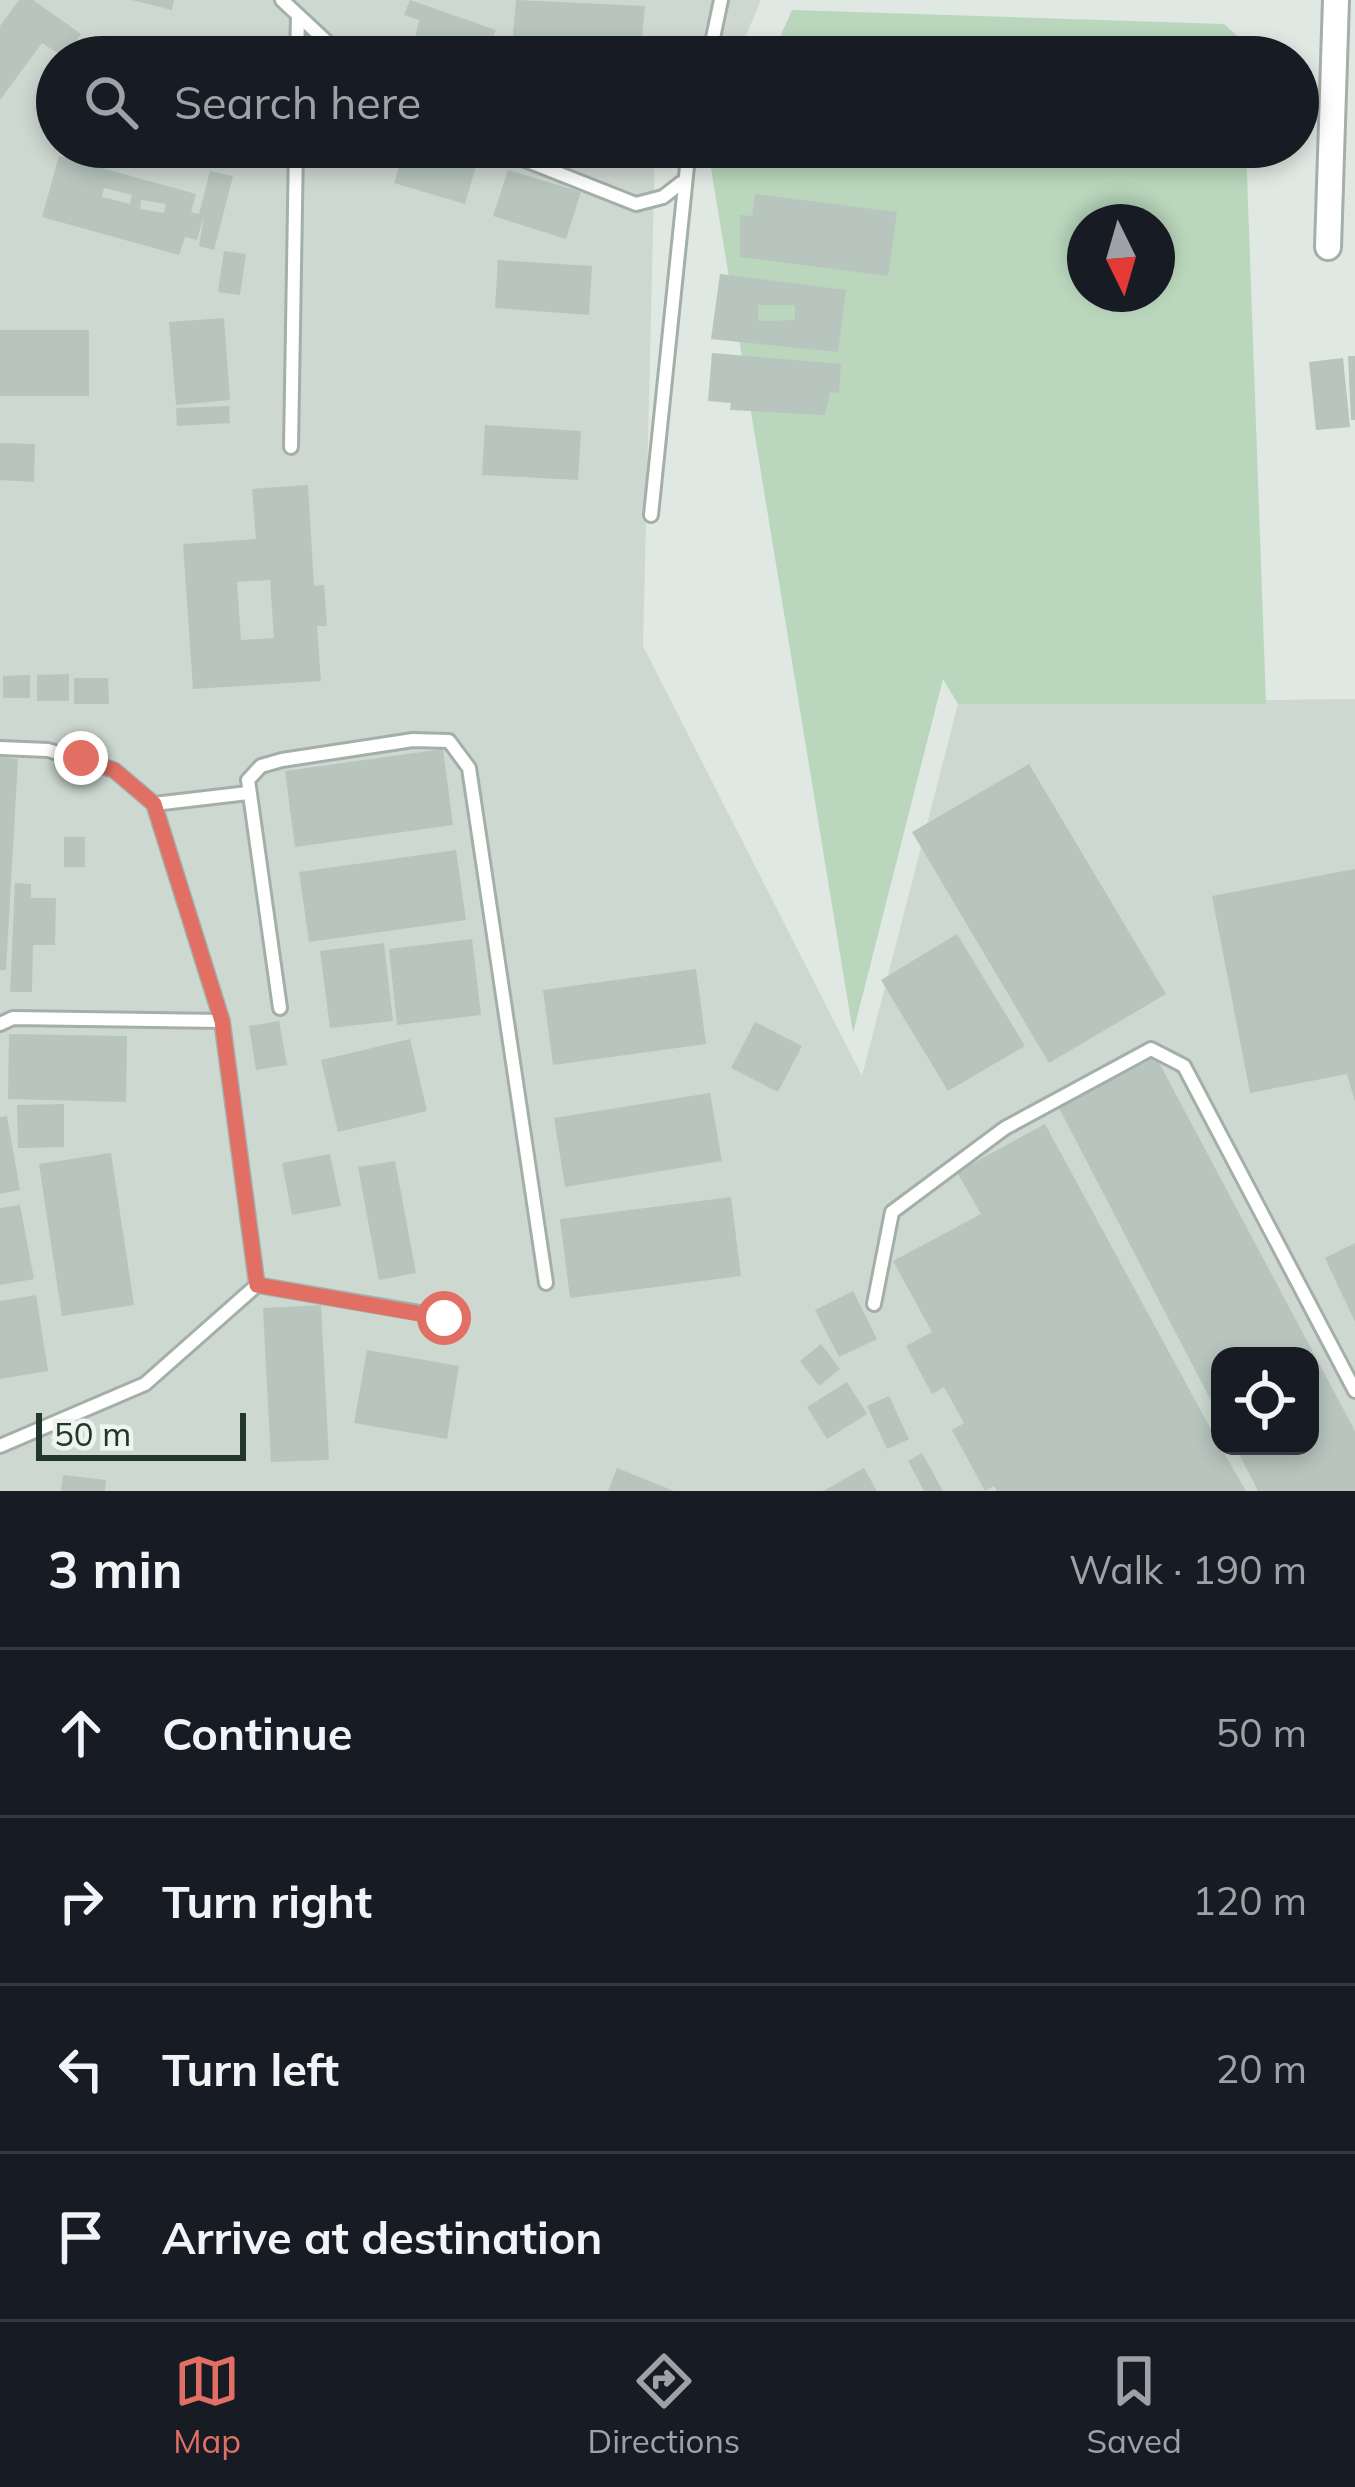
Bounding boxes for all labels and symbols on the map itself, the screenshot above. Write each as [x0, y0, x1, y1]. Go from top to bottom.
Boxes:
north arrow [1067, 204, 1175, 312]
route end [54, 731, 108, 785]
route start [417, 1291, 471, 1345]
scale bar [36, 1407, 246, 1460]

